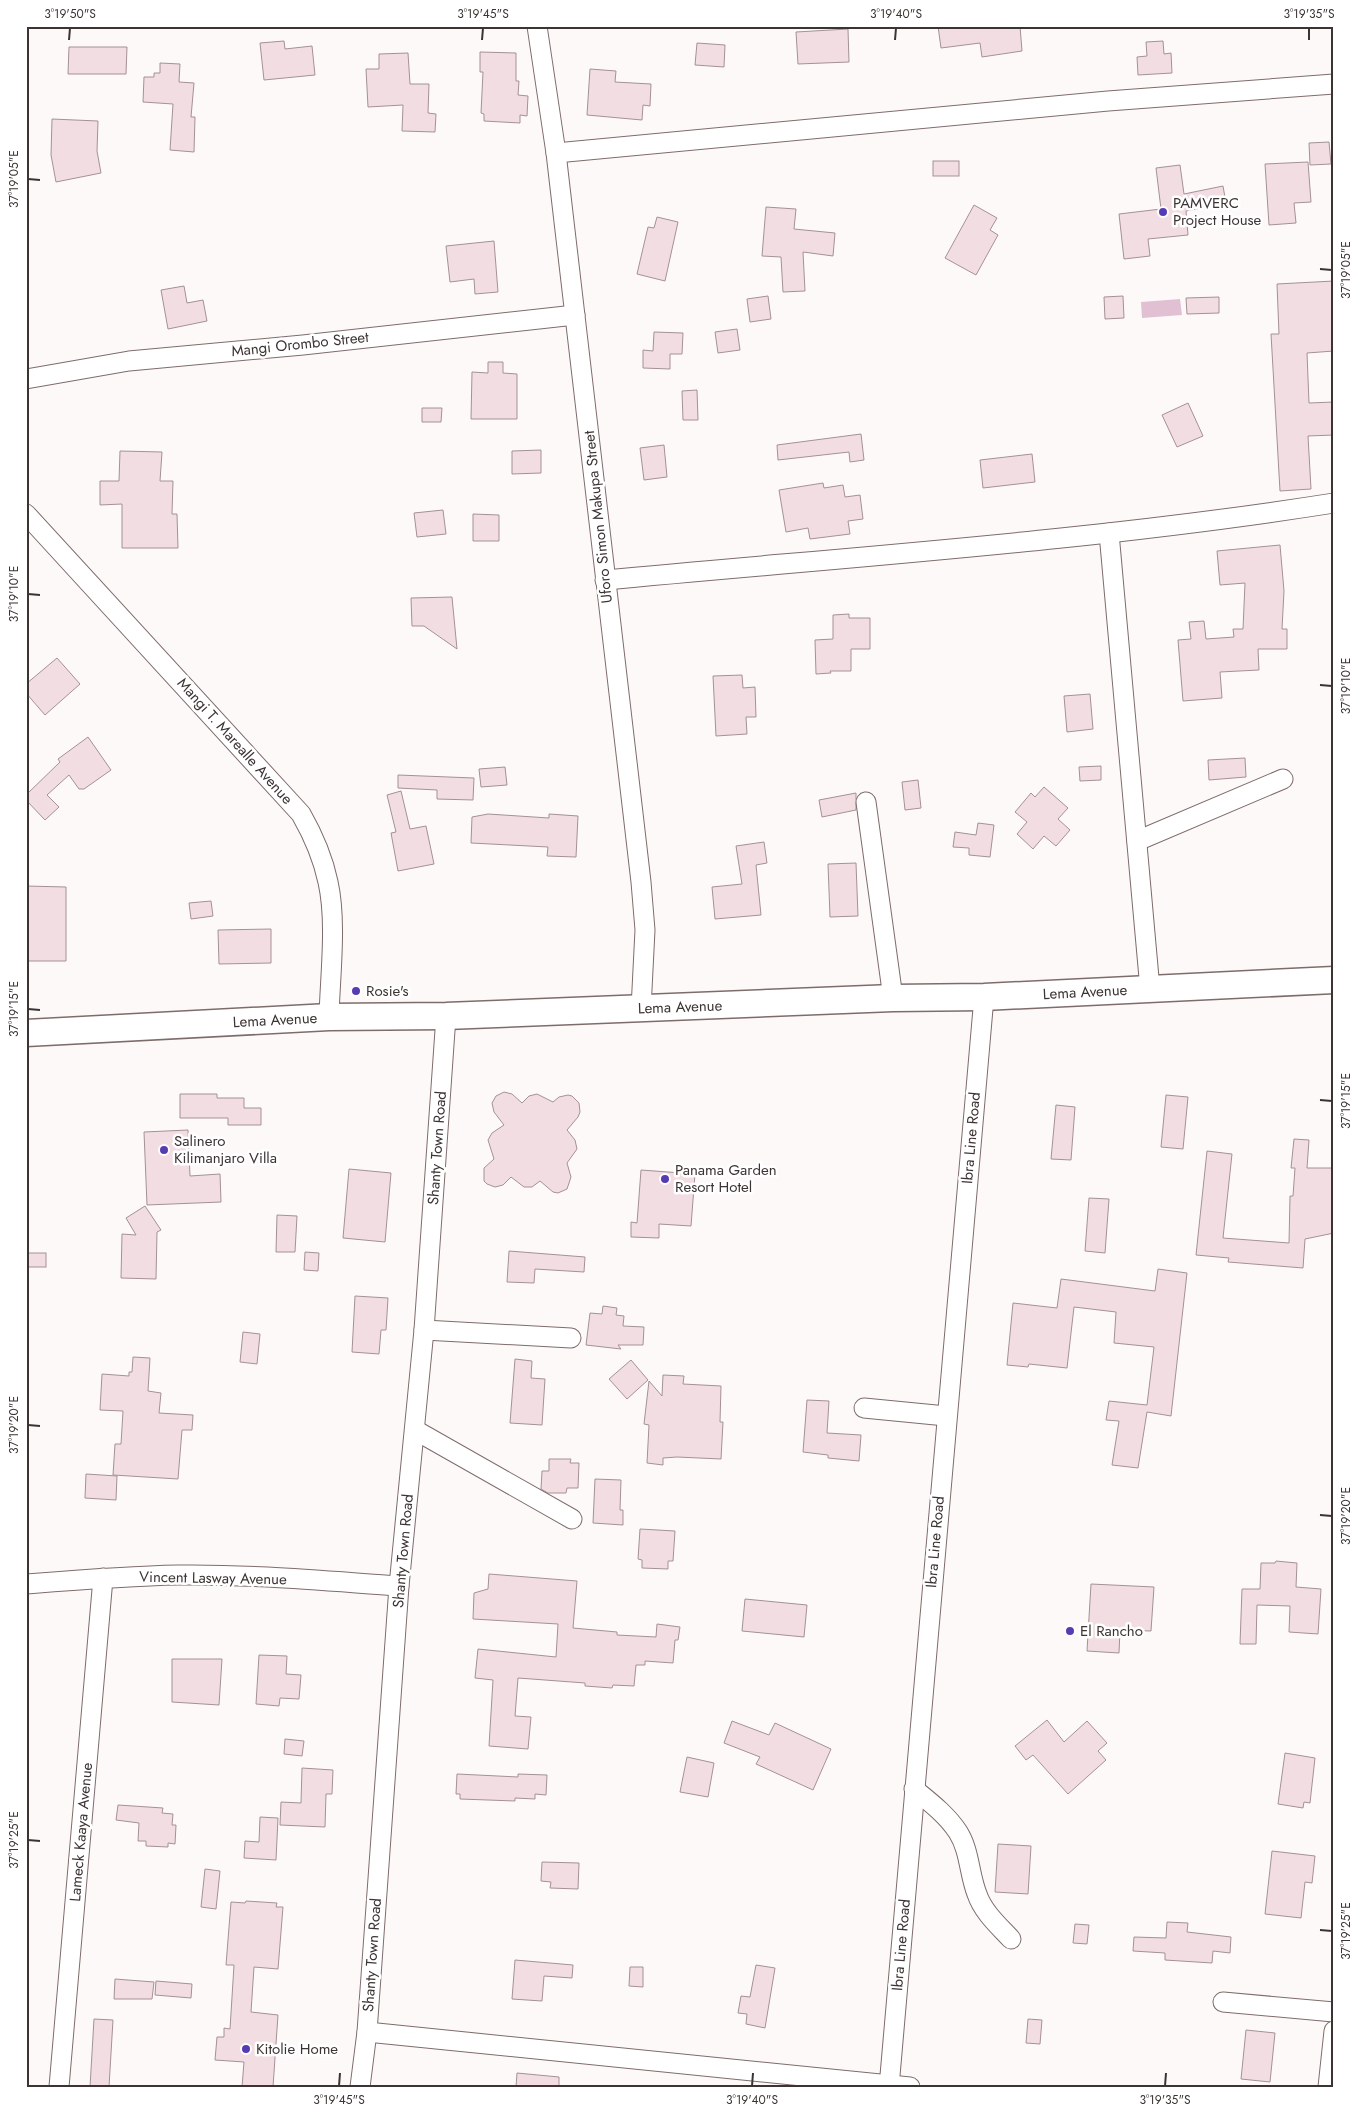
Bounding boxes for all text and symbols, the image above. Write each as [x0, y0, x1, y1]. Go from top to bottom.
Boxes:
text: 3°19'50"S [44, 5, 96, 23]
text: 3°19'45"S [457, 5, 509, 23]
text: 3°19'40"S [870, 5, 922, 23]
text: 3°19'35"S [1283, 5, 1335, 23]
text: 37°19'05"E [5, 150, 23, 208]
place label: PAMVERC Project House [1173, 192, 1262, 231]
marker: PAMVERC Project House [1157, 206, 1169, 218]
text: 37°19'05"E [1337, 241, 1355, 299]
street label: Mangi Orombo Street [230, 326, 370, 362]
street label: Uforo Simon Makupa Street [578, 429, 618, 604]
text: 37°19'10"E [5, 566, 23, 622]
text: 37°19'10"E [1337, 658, 1355, 714]
street label: Mangi T. Marealle Avenue [172, 673, 298, 809]
street label: Lema Avenue [1042, 979, 1128, 1005]
place label: Rosie's [366, 980, 409, 1002]
text: 37°19'15"E [5, 981, 23, 1037]
marker: Rosie's [350, 985, 362, 997]
street label: Lema Avenue [637, 995, 723, 1019]
street label: Lema Avenue [232, 1007, 318, 1033]
text: 37°19'15"E [1337, 1073, 1355, 1129]
street label: Shanty Town Road [422, 1090, 452, 1206]
street label: Ibra Line Road [956, 1091, 986, 1185]
place label: Salinero Kilimanjaro Villa [174, 1130, 277, 1169]
marker: Salinero Kilimanjaro Villa [158, 1144, 170, 1156]
place label: Panama Garden Resort Hotel [675, 1159, 777, 1198]
marker: Panama Garden Resort Hotel [659, 1173, 671, 1185]
text: 37°19'20"E [5, 1396, 23, 1454]
text: 37°19'20"E [1337, 1487, 1355, 1545]
street label: Shanty Town Road [387, 1493, 419, 1609]
street label: Ibra Line Road [920, 1495, 950, 1589]
street label: Vincent Lasway Avenue [139, 1566, 287, 1590]
place label: El Rancho [1080, 1620, 1143, 1642]
marker: El Rancho [1064, 1625, 1076, 1637]
street label: Lameck Kaaya Avenue [64, 1761, 98, 1902]
text: 37°19'25"E [5, 1811, 23, 1869]
street label: Shanty Town Road [357, 1897, 387, 2013]
street label: Ibra Line Road [886, 1898, 916, 1992]
text: 37°19'25"E [1337, 1902, 1355, 1960]
place label: Kitolie Home [256, 2038, 338, 2060]
marker: Kitolie Home [240, 2043, 252, 2055]
text: 3°19'45"S [313, 2091, 365, 2109]
text: 3°19'40"S [726, 2091, 778, 2109]
text: 3°19'35"S [1139, 2091, 1191, 2109]

